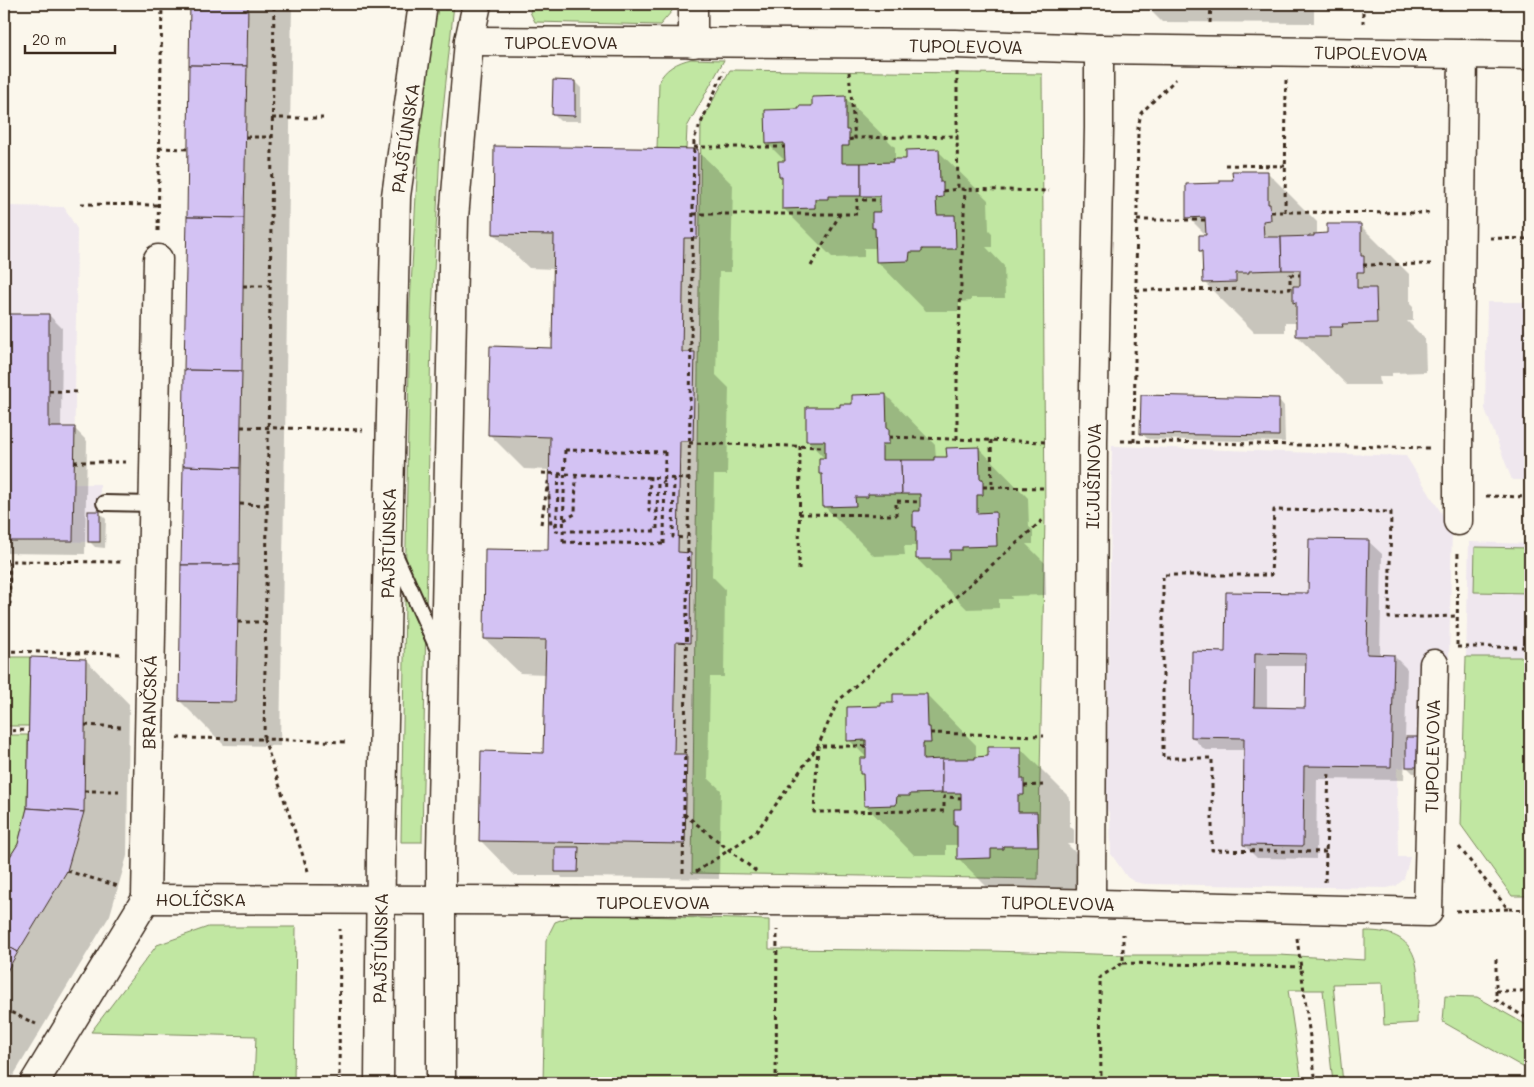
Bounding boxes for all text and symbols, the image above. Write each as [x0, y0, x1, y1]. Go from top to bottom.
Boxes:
scale bar [25, 22, 115, 54]
text: 20 m [32, 29, 66, 49]
street label: TUPOLEVOVA [504, 30, 618, 54]
street label: TUPOLEVOVA [909, 33, 1023, 59]
street label: TUPOLEVOVA [1314, 40, 1428, 66]
street label: PAJŠTÚNSKA [385, 81, 425, 195]
street label: IĽJUŠINOVA [1080, 423, 1106, 529]
street label: PAJŠTÚNSKA [375, 487, 401, 599]
street label: BRANČSKÁ [136, 654, 162, 750]
street label: TUPOLEVOVA [1419, 699, 1445, 813]
street label: HOLÍČSKA [156, 887, 246, 911]
street label: TUPOLEVOVA [596, 890, 710, 914]
street label: TUPOLEVOVA [1001, 890, 1115, 916]
street label: PAJŠTÚNSKA [367, 892, 393, 1004]

